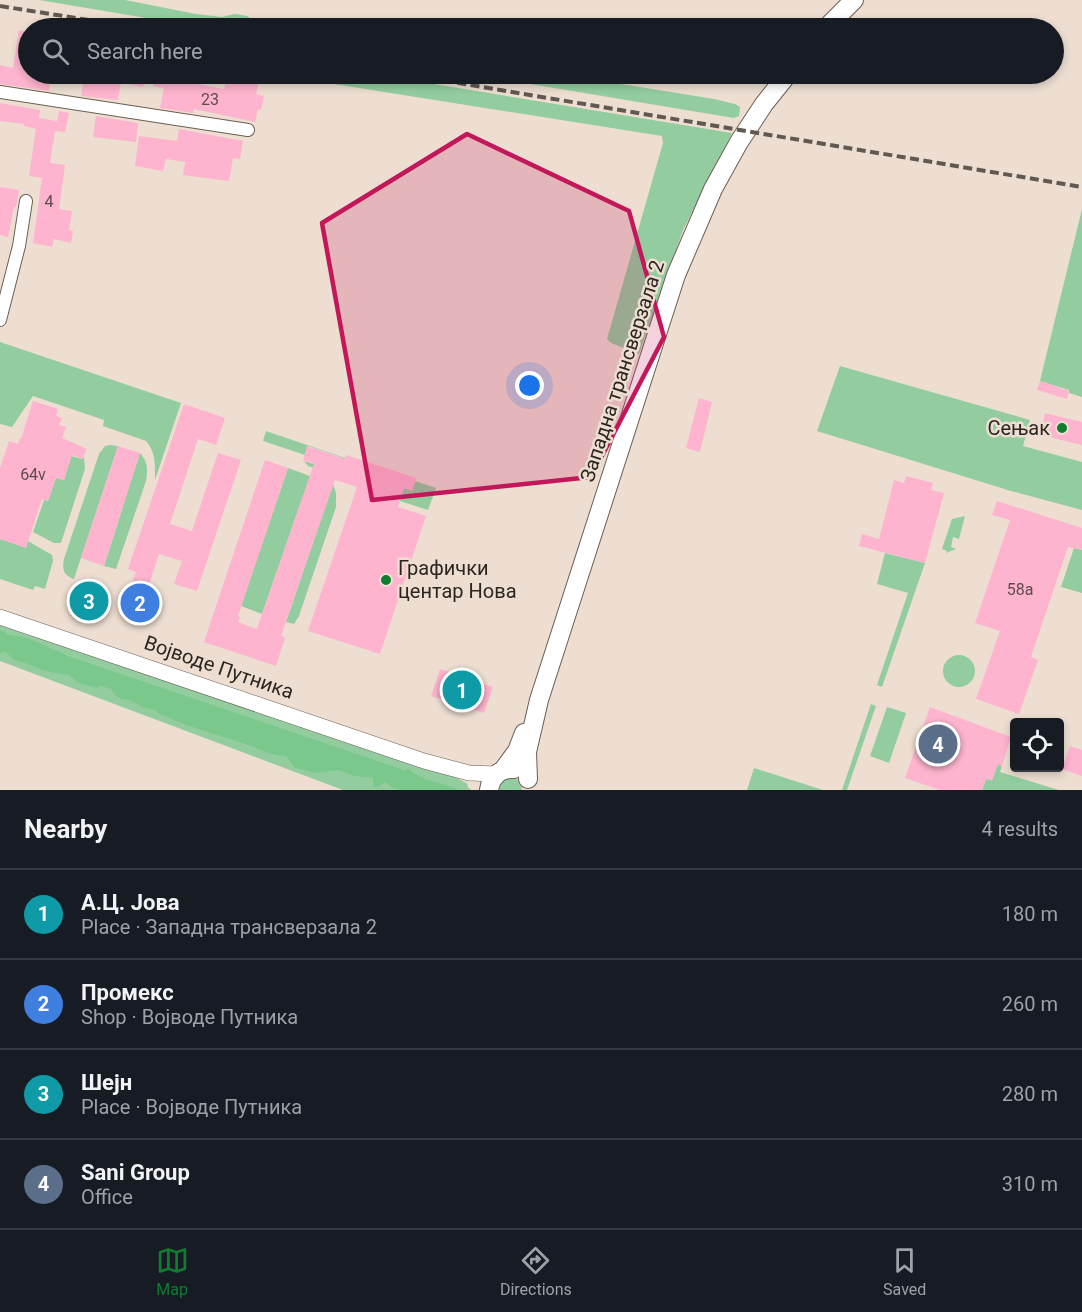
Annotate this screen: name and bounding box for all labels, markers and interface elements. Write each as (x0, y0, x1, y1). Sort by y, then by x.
search box (18, 18, 1064, 84)
icon: search (39, 35, 72, 68)
text: Search here (87, 39, 203, 64)
house number: 23 (201, 90, 219, 109)
house number: 4 (45, 192, 54, 211)
street label: Западна трансверзала 2 (575, 257, 669, 485)
your location (515, 371, 544, 400)
place label: Сењак (987, 416, 1050, 440)
marker: Сењак (1055, 421, 1069, 435)
house number: 64v (20, 465, 46, 484)
place label: Графички центар Нова (398, 556, 517, 603)
marker: Графички центар Нова (379, 573, 393, 587)
pin: 3 (70, 578, 109, 624)
pin: 2 (120, 580, 160, 626)
house number: 58a (1007, 580, 1033, 599)
street label: Војводе Путника (141, 630, 297, 704)
pin: 1 (442, 668, 482, 712)
map controls (1010, 718, 1064, 772)
button: locate (1010, 718, 1064, 772)
pin: 4 (918, 722, 958, 766)
text: Nearby (24, 814, 107, 844)
text: 4 results (982, 817, 1058, 841)
text: А.Ц. Јова (81, 890, 180, 915)
text: 1 (38, 902, 49, 926)
text: 180 m (1002, 902, 1058, 926)
text: Place · Западна трансверзала 2 (81, 915, 377, 939)
text: Промекс (81, 980, 174, 1005)
text: 2 (38, 992, 49, 1016)
text: 260 m (1002, 992, 1058, 1016)
text: Shop · Војводе Путника (81, 1005, 298, 1029)
text: Шејн (81, 1070, 132, 1095)
text: 3 (38, 1082, 49, 1106)
text: 280 m (1002, 1082, 1058, 1106)
text: Place · Војводе Путника (81, 1095, 302, 1119)
text: Sani Group (81, 1160, 190, 1185)
text: 4 (38, 1172, 49, 1196)
text: 310 m (1002, 1172, 1058, 1196)
text: Office (81, 1185, 133, 1209)
tab: Map (156, 1244, 189, 1299)
tab: Directions (500, 1244, 572, 1299)
tab: Saved (883, 1244, 926, 1299)

